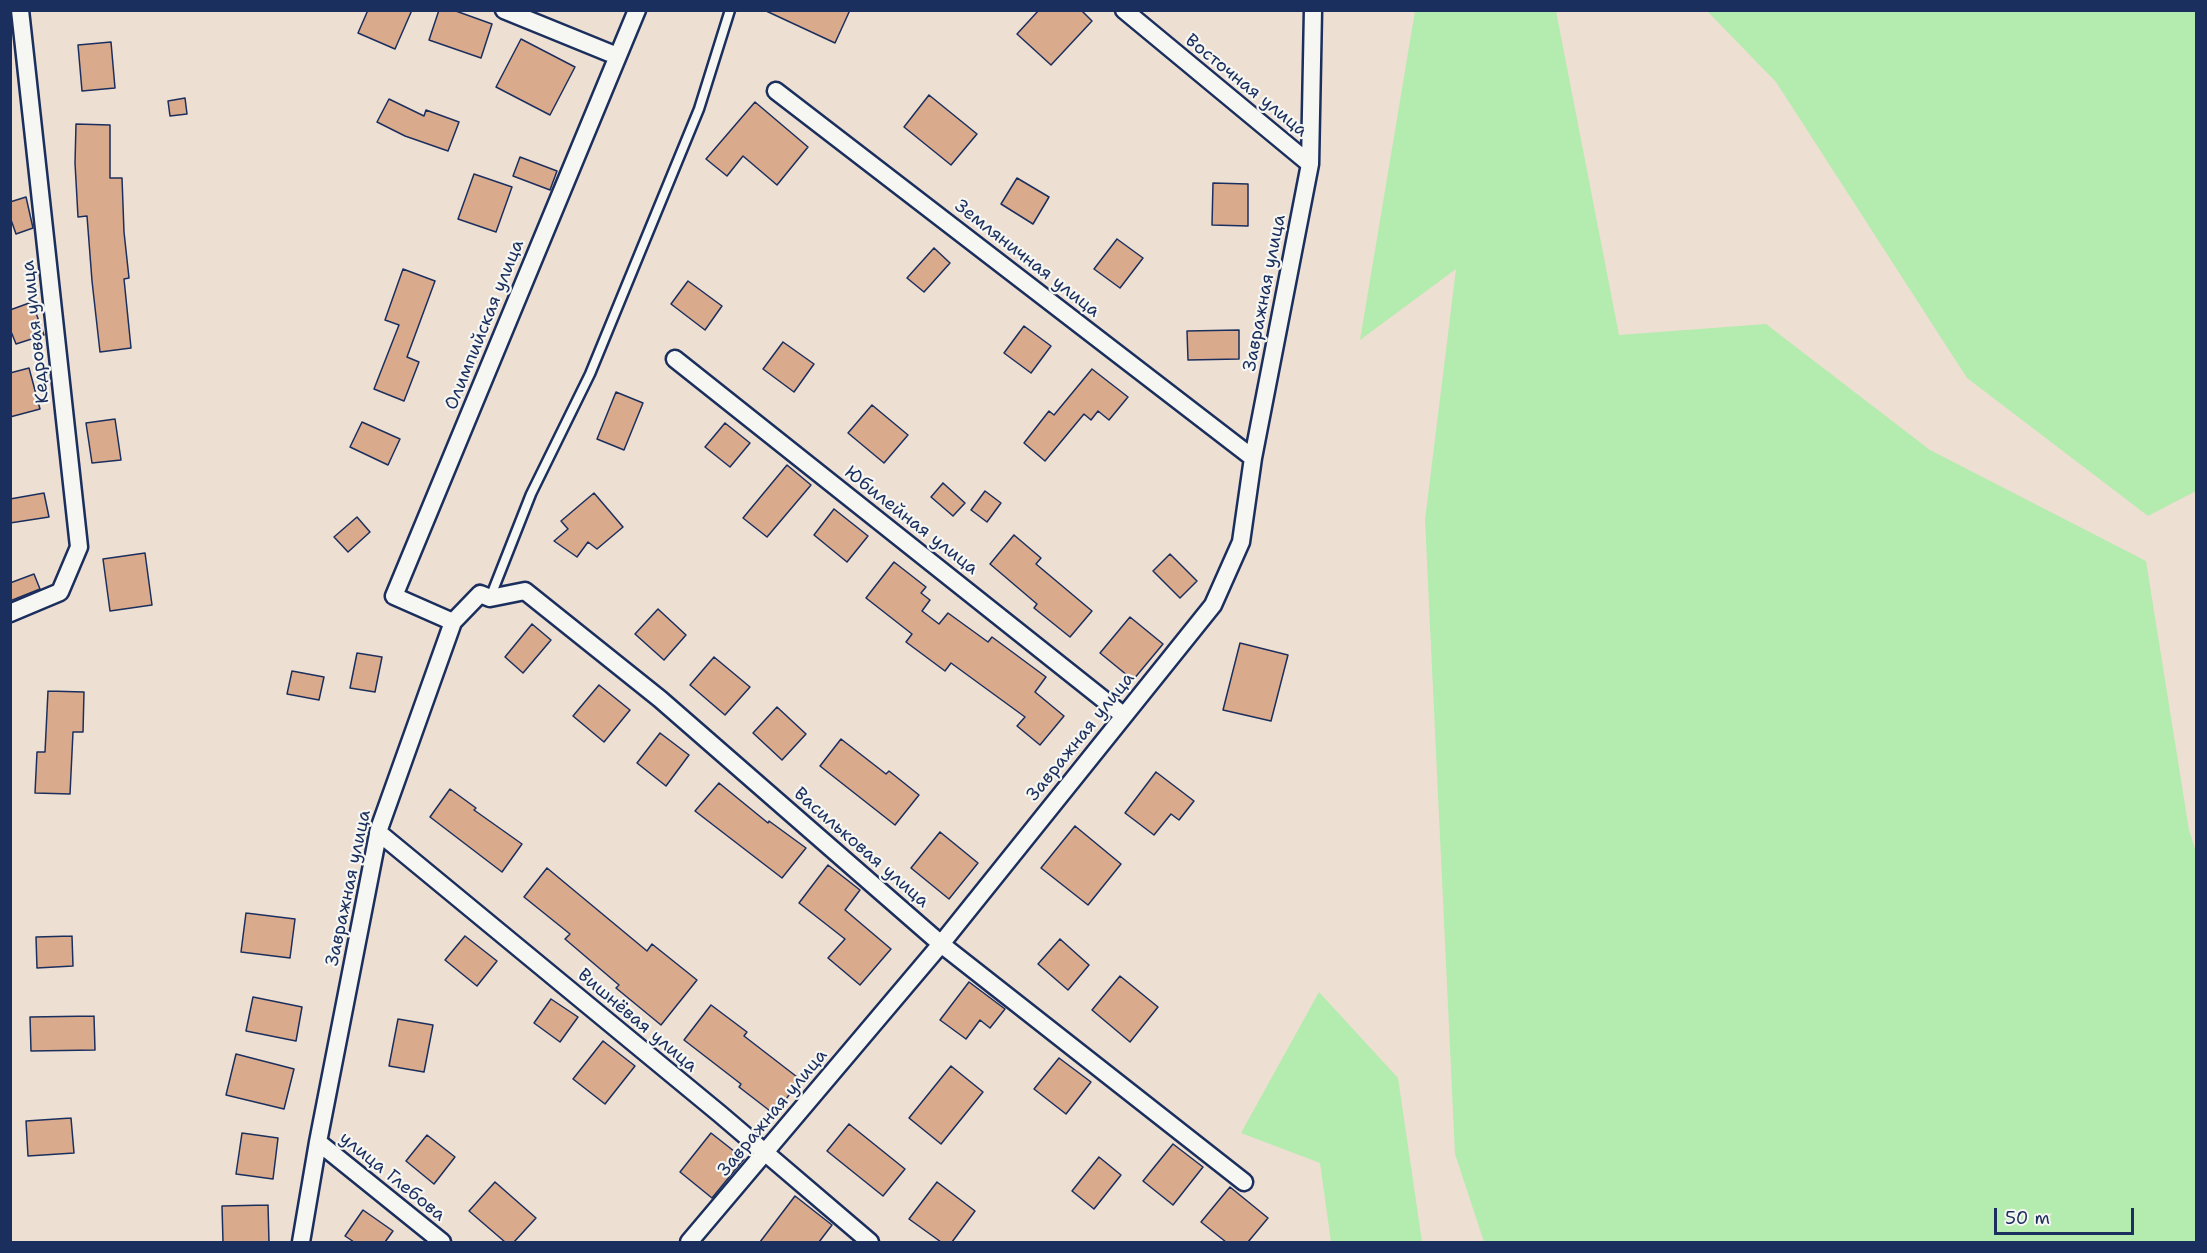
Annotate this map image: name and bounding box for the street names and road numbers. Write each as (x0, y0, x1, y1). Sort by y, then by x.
street label: Восточная улица (1180, 30, 1312, 142)
street label: Земляничная улица (950, 196, 1104, 322)
street label: Завражная улица (1239, 213, 1291, 373)
street label: Олимпийская улица (441, 237, 529, 413)
street label: Кедровая улица (18, 259, 54, 405)
street label: Юбилейная улица (840, 462, 982, 580)
street label: Завражная улица (1023, 668, 1139, 806)
street label: Васильковая улица (789, 783, 933, 913)
street label: Завражная улица (322, 808, 376, 968)
street label: Вишнёвая улица (573, 965, 701, 1077)
street label: Завражная улица (714, 1045, 832, 1181)
street label: улица Глебова (335, 1128, 449, 1226)

